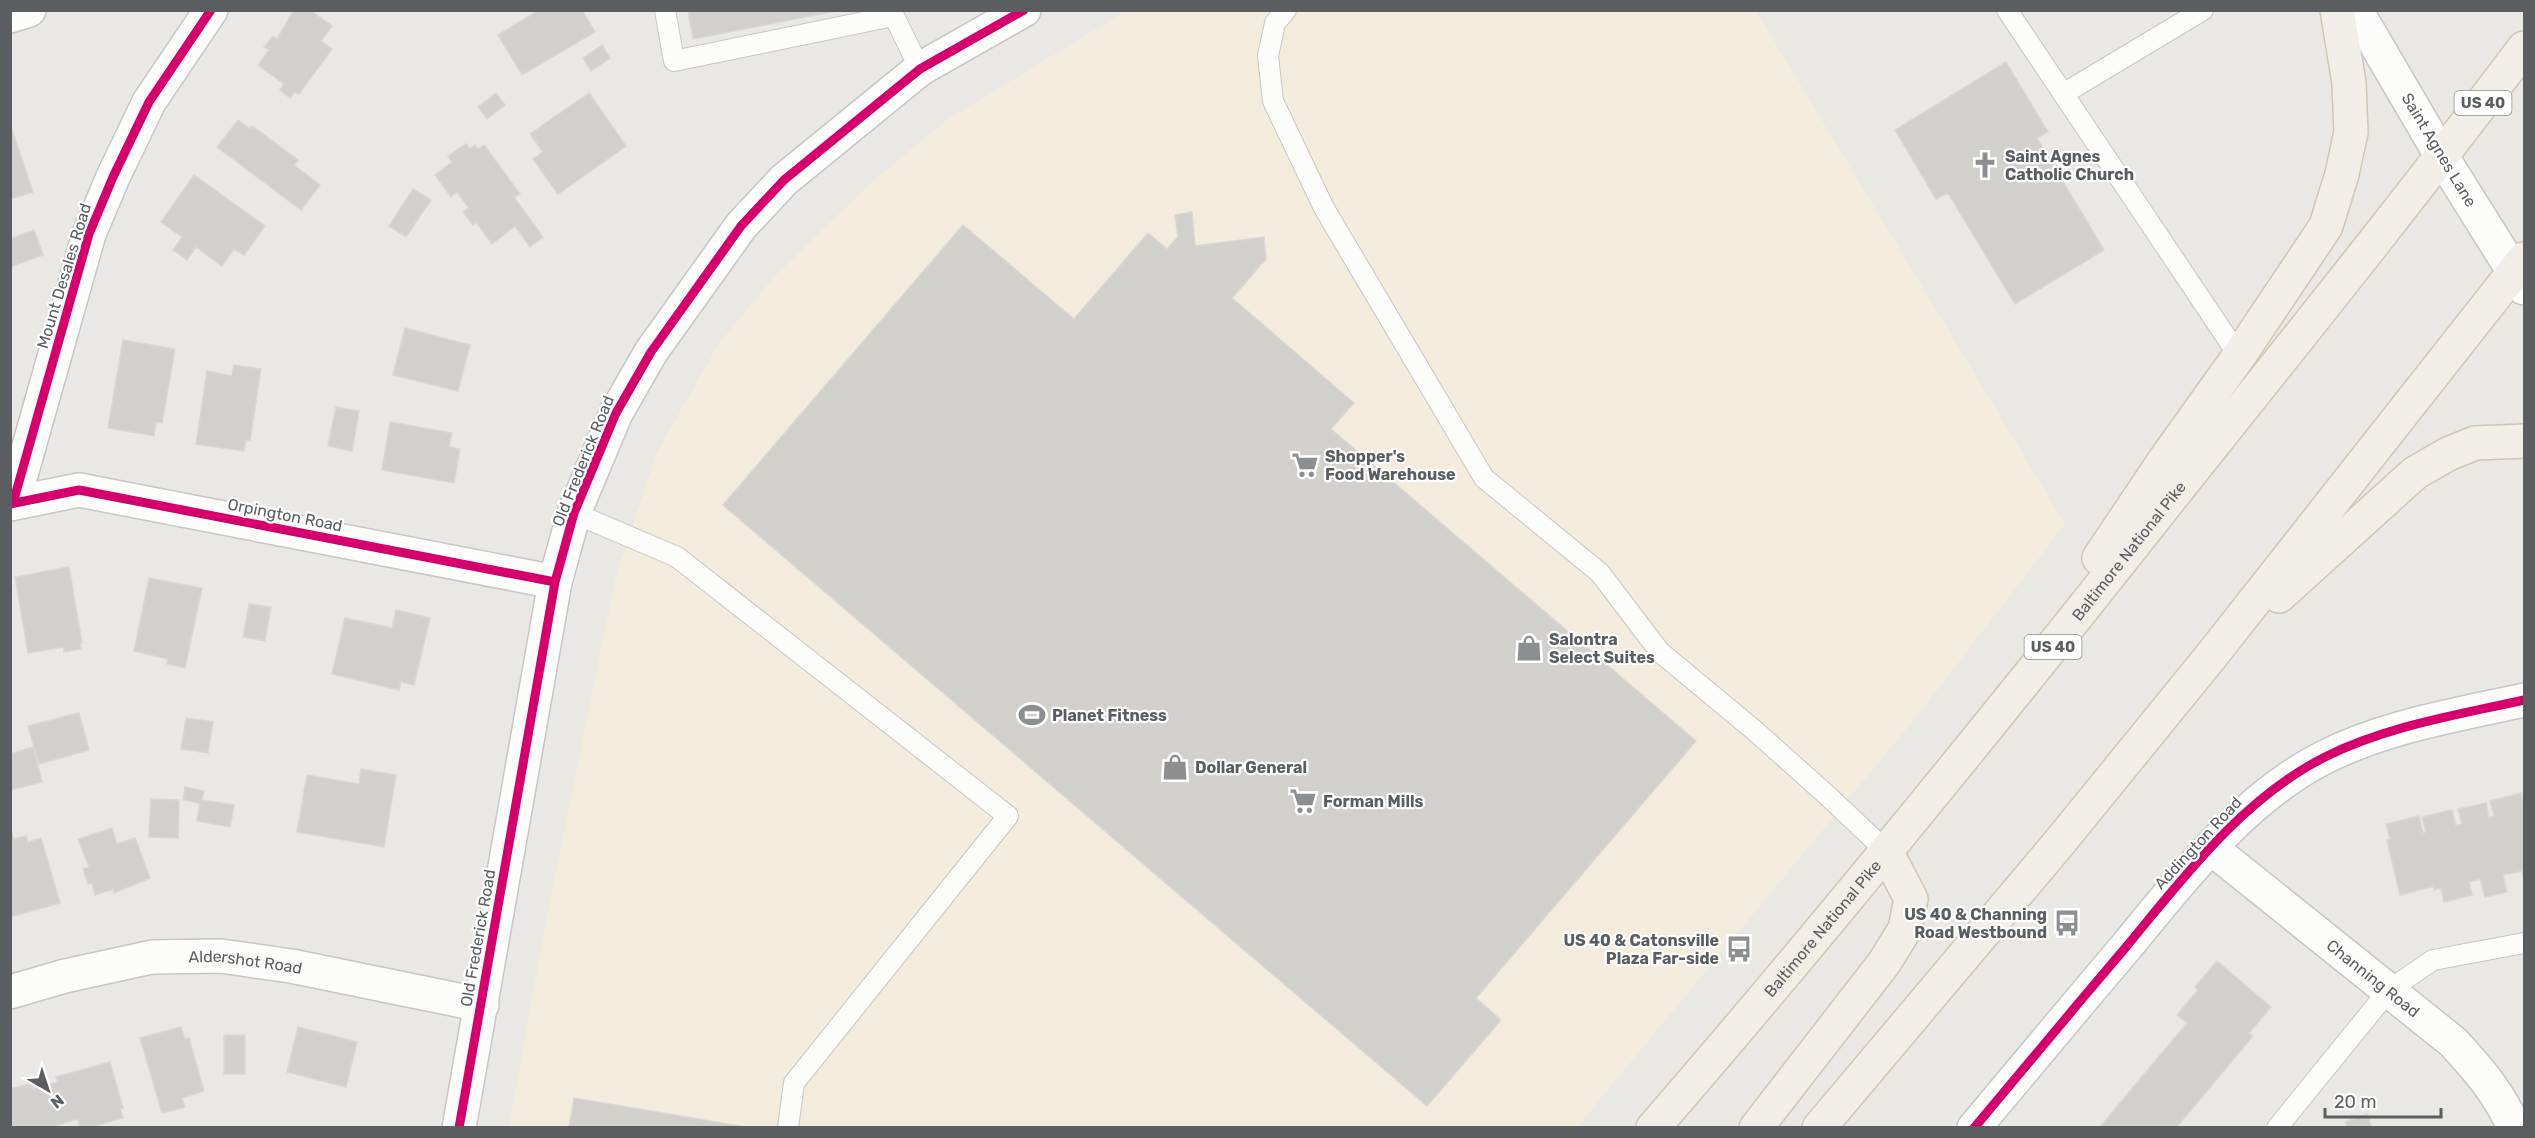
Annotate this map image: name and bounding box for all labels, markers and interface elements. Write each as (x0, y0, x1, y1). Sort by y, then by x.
street label: Saint Agnes Lane (2398, 90, 2480, 210)
road number: US 40 (2454, 91, 2512, 115)
place label: Saint Agnes Catholic Church (2005, 147, 2134, 184)
church icon: Saint Agnes Catholic Church (1970, 150, 2000, 180)
street label: Mount Desales Road (33, 201, 95, 351)
street label: Old Frederick Road (548, 393, 618, 529)
place label: Shopper's Food Warehouse (1325, 447, 1456, 484)
supermarket icon: Shopper's Food Warehouse (1290, 450, 1320, 480)
street label: Baltimore National Pike (2068, 477, 2190, 624)
street label: Orpington Road (226, 495, 344, 535)
place label: Salontra Select Suites (1549, 630, 1655, 667)
shop icon: Salontra Select Suites (1514, 633, 1544, 663)
road number: US 40 (2024, 635, 2082, 659)
sports icon: Planet Fitness (1017, 700, 1047, 730)
place label: Planet Fitness (1052, 706, 1167, 725)
shop icon: Dollar General (1160, 752, 1190, 782)
place label: Dollar General (1195, 758, 1307, 777)
supermarket icon: Forman Mills (1288, 786, 1318, 816)
place label: Forman Mills (1323, 792, 1424, 811)
street label: Addington Road (2150, 793, 2246, 893)
street label: Baltimore National Pike (1760, 856, 1885, 1000)
street label: Old Frederick Road (457, 868, 499, 1008)
place label: US 40 & Channing Road Westbound (1904, 905, 2047, 942)
bus stop icon: US 40 & Channing Road Westbound (2052, 908, 2082, 938)
place label: US 40 & Catonsville Plaza Far-side (1563, 931, 1719, 968)
bus stop icon: US 40 & Catonsville Plaza Far-side (1724, 934, 1754, 964)
street label: Channing Road (2323, 935, 2424, 1021)
street label: Aldershot Road (188, 946, 304, 978)
north arrow (18, 1060, 78, 1120)
scale bar (2325, 1081, 2440, 1119)
text: N (47, 1090, 68, 1112)
text: 20 m (2334, 1091, 2376, 1113)

